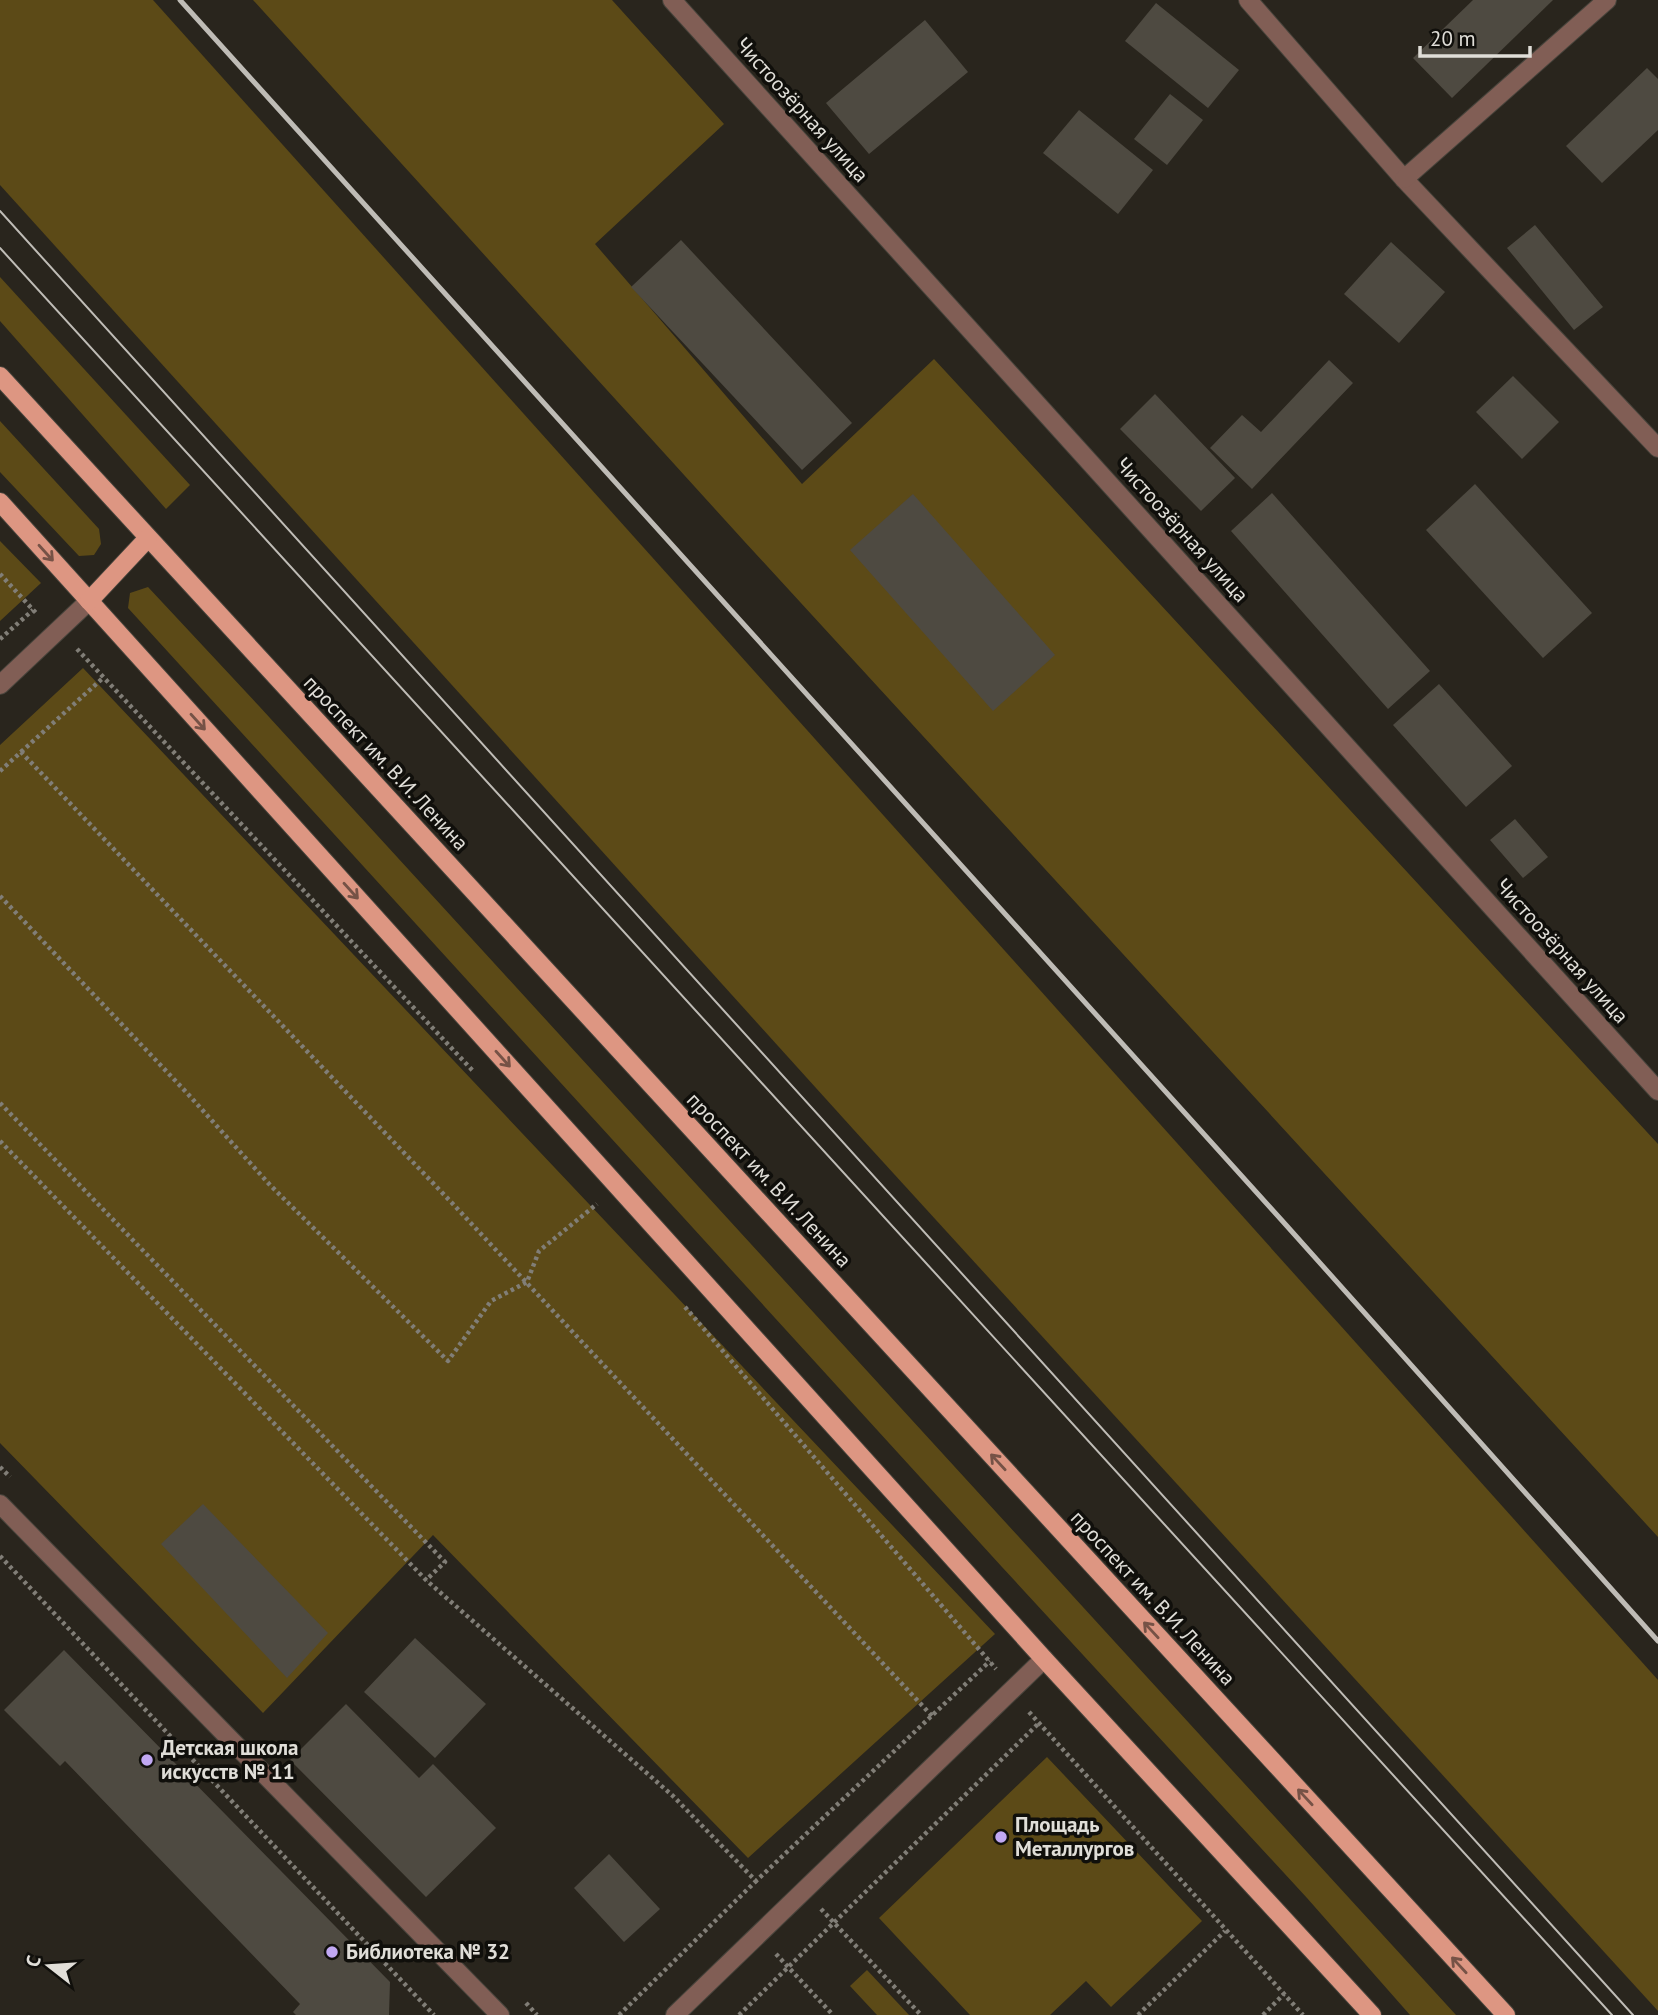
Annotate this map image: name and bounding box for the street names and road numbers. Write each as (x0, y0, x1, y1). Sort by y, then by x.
street label: Чистоозёрная улица (730, 32, 875, 188)
street label: Чистоозёрная улица (1110, 452, 1255, 608)
street label: проспект им. В.И. Ленина (298, 669, 475, 856)
street label: Чистоозёрная улица (1490, 873, 1635, 1029)
street label: проспект им. В.И. Ленина (681, 1086, 858, 1273)
street label: проспект им. В.И. Ленина (1065, 1504, 1242, 1691)

